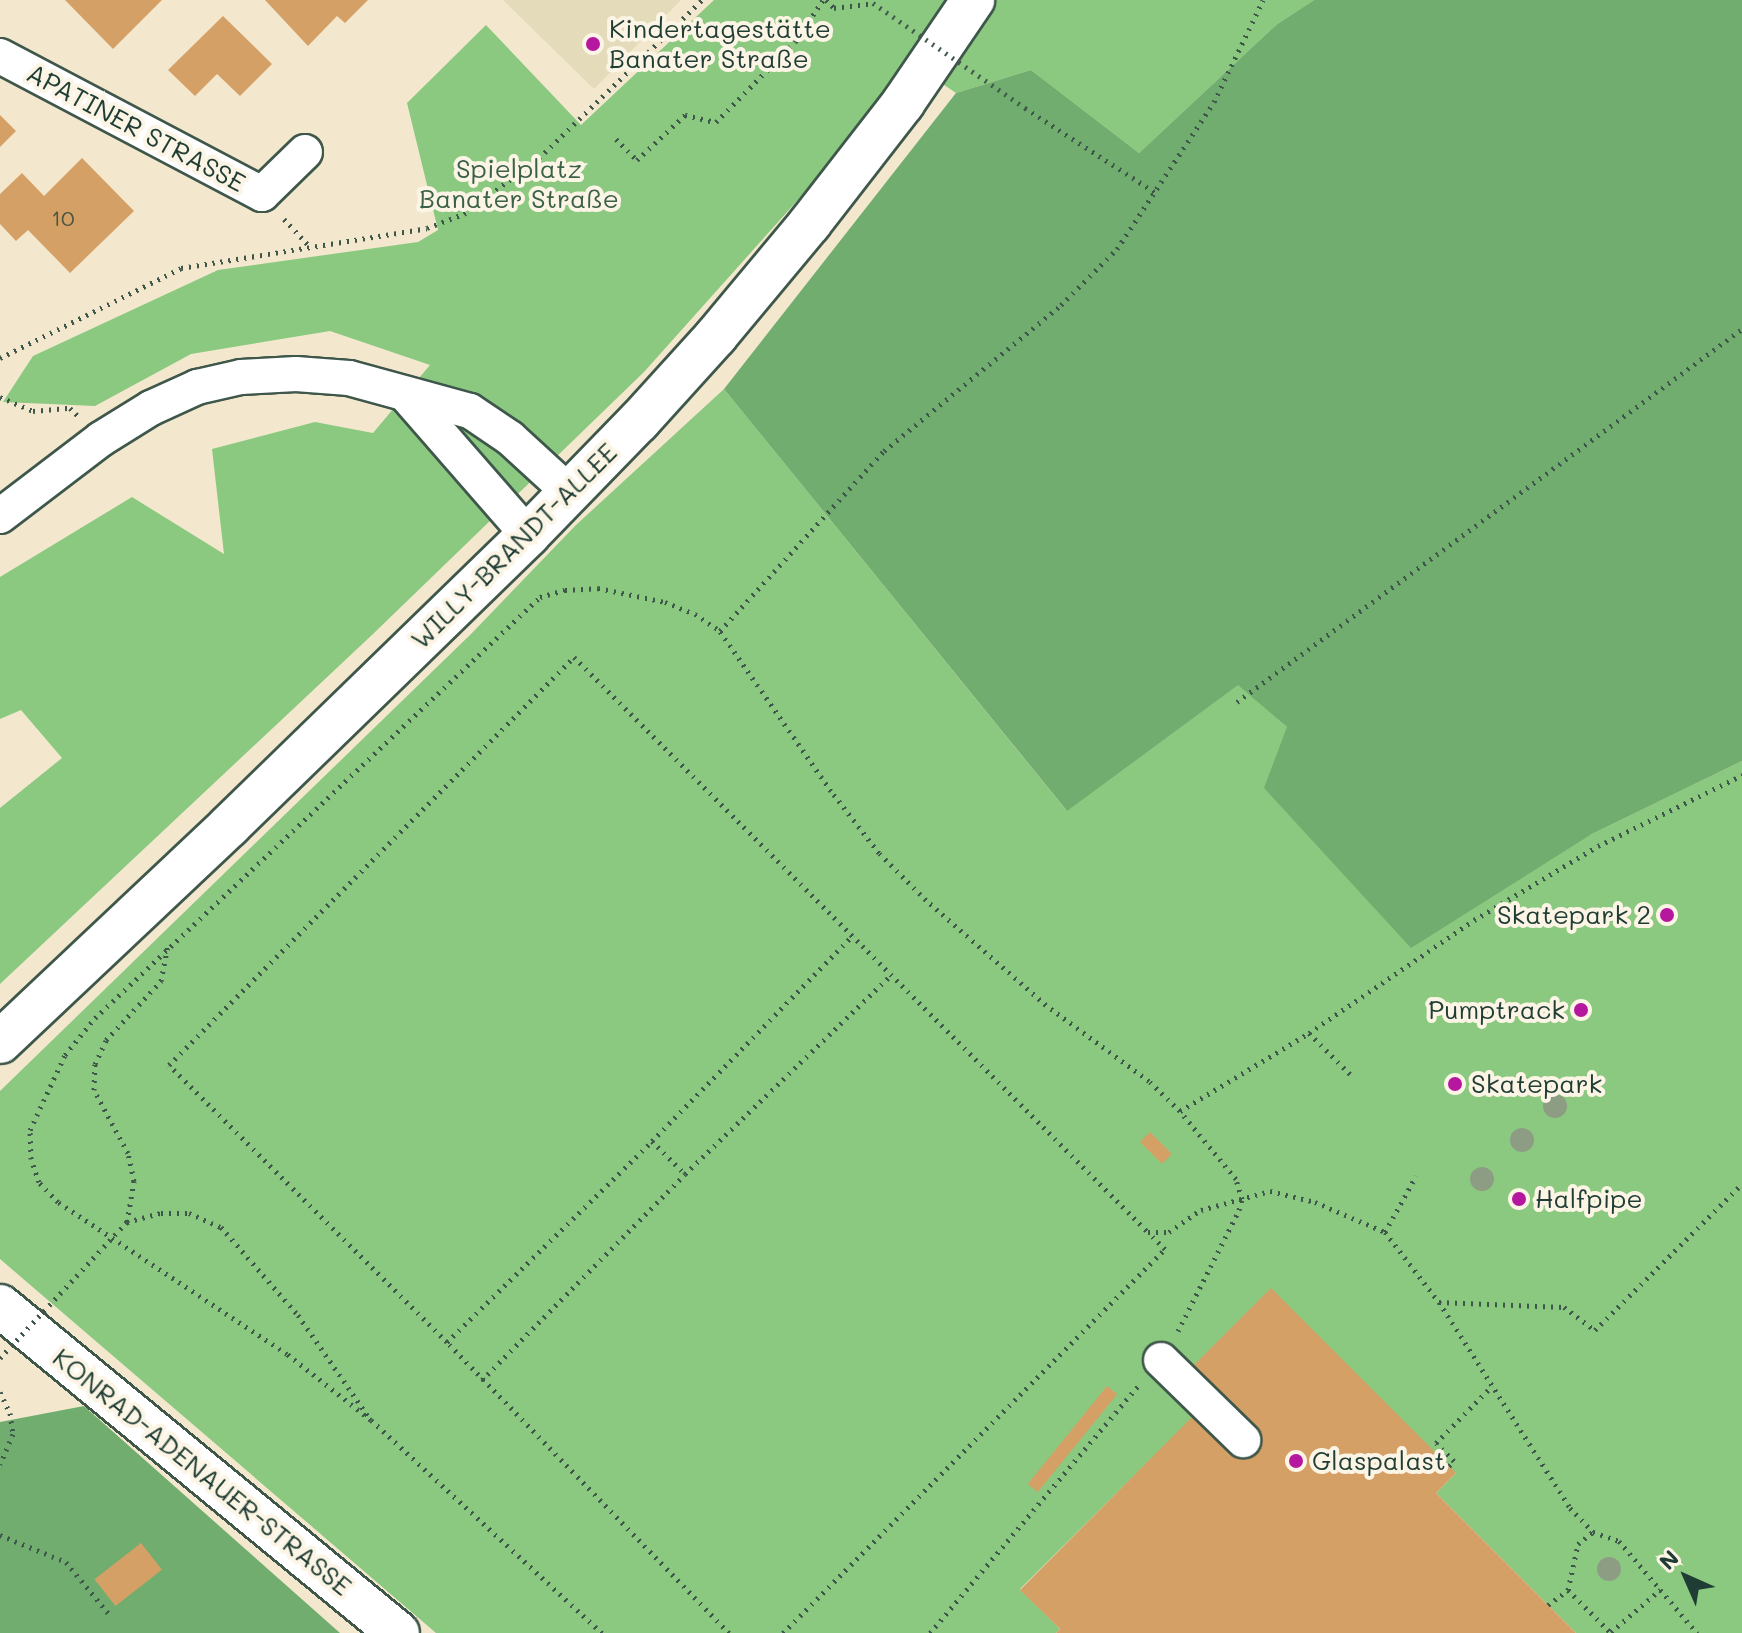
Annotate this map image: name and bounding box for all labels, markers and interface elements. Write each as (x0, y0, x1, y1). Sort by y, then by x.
place label: Kindertagestätte Banater Straße (609, 13, 831, 74)
marker: Kindertagestätte Banater Straße (584, 35, 602, 53)
street label: APATINER STRASSE (22, 57, 250, 199)
park label: Spielplatz Banater Straße (419, 153, 619, 214)
house number: 10 (51, 205, 75, 231)
street label: WILLY-BRANDT-ALLEE (405, 437, 623, 655)
place label: Skatepark 2 (1497, 899, 1651, 931)
marker: Skatepark 2 (1658, 906, 1676, 924)
place label: Pumptrack (1428, 994, 1565, 1026)
marker: Pumptrack (1572, 1001, 1590, 1019)
place label: Skatepark (1471, 1068, 1602, 1100)
marker: Skatepark (1446, 1075, 1464, 1093)
place label: Halfpipe (1535, 1183, 1643, 1215)
marker: Halfpipe (1510, 1190, 1528, 1208)
street label: KONRAD-ADENAUER-STRASSE (47, 1342, 357, 1602)
place label: Glaspalast (1312, 1445, 1446, 1477)
marker: Glaspalast (1287, 1452, 1305, 1470)
north arrow (1646, 1537, 1726, 1617)
text: N (1653, 1544, 1685, 1576)

